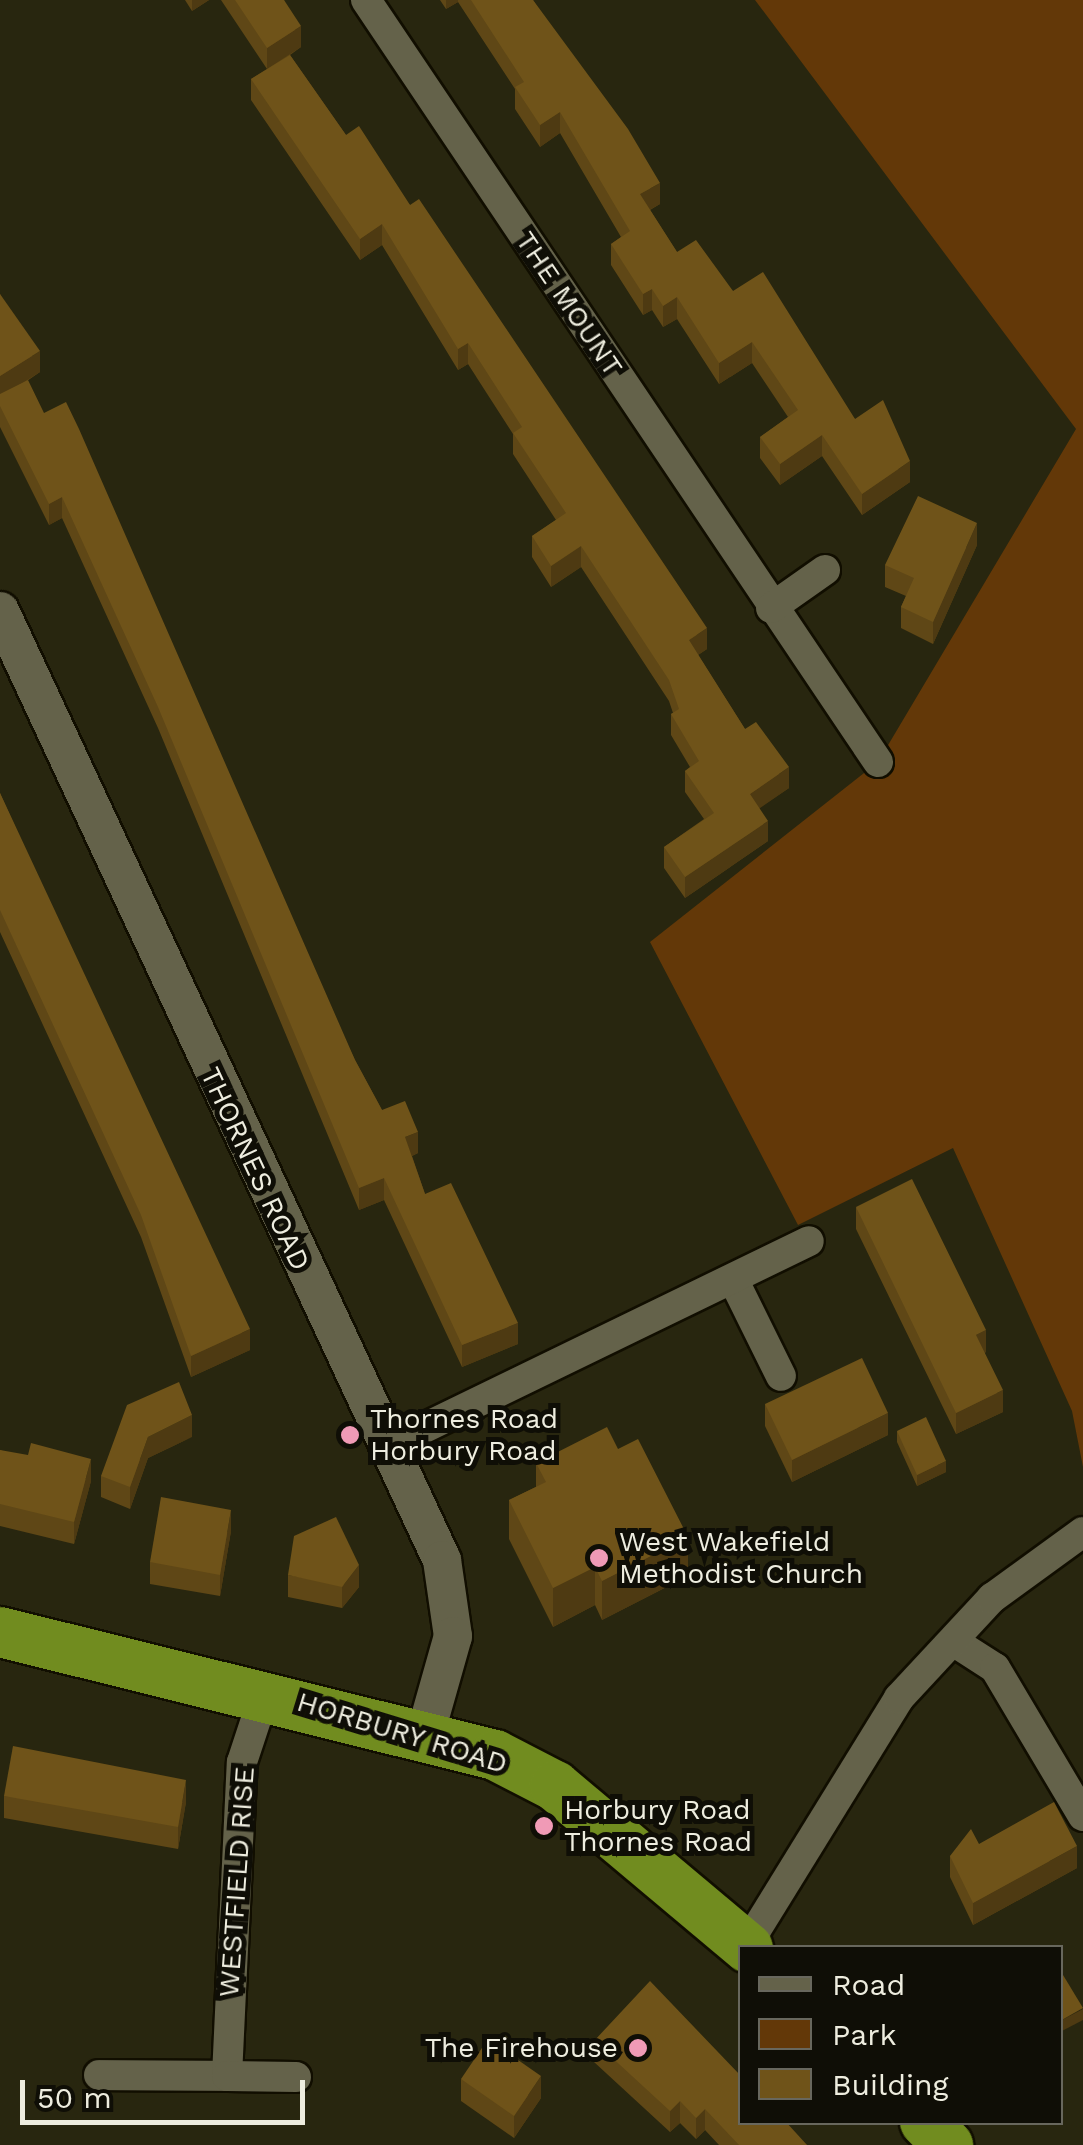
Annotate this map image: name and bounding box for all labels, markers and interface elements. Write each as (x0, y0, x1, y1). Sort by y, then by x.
street label: THE MOUNT (508, 225, 630, 383)
street label: THORNES ROAD (193, 1062, 317, 1276)
place label: Thornes Road Horbury Road (370, 1402, 558, 1468)
marker: Thornes Road Horbury Road (339, 1424, 361, 1446)
place label: West Wakefield Methodist Church (619, 1525, 863, 1591)
marker: West Wakefield Methodist Church (588, 1547, 610, 1569)
street label: HORBURY ROAD (292, 1685, 512, 1781)
street label: WESTFIELD RISE (212, 1765, 262, 1999)
place label: Horbury Road Thornes Road (564, 1793, 752, 1859)
marker: Horbury Road Thornes Road (533, 1815, 555, 1837)
legend (738, 1945, 1063, 2125)
text: Road (832, 1967, 905, 2002)
text: Park (832, 2017, 897, 2052)
place label: The Firehouse (425, 2031, 618, 2065)
marker: The Firehouse (627, 2037, 649, 2059)
scale bar (25, 2060, 310, 2122)
text: Building (832, 2067, 949, 2102)
text: 50 m (37, 2080, 112, 2115)

